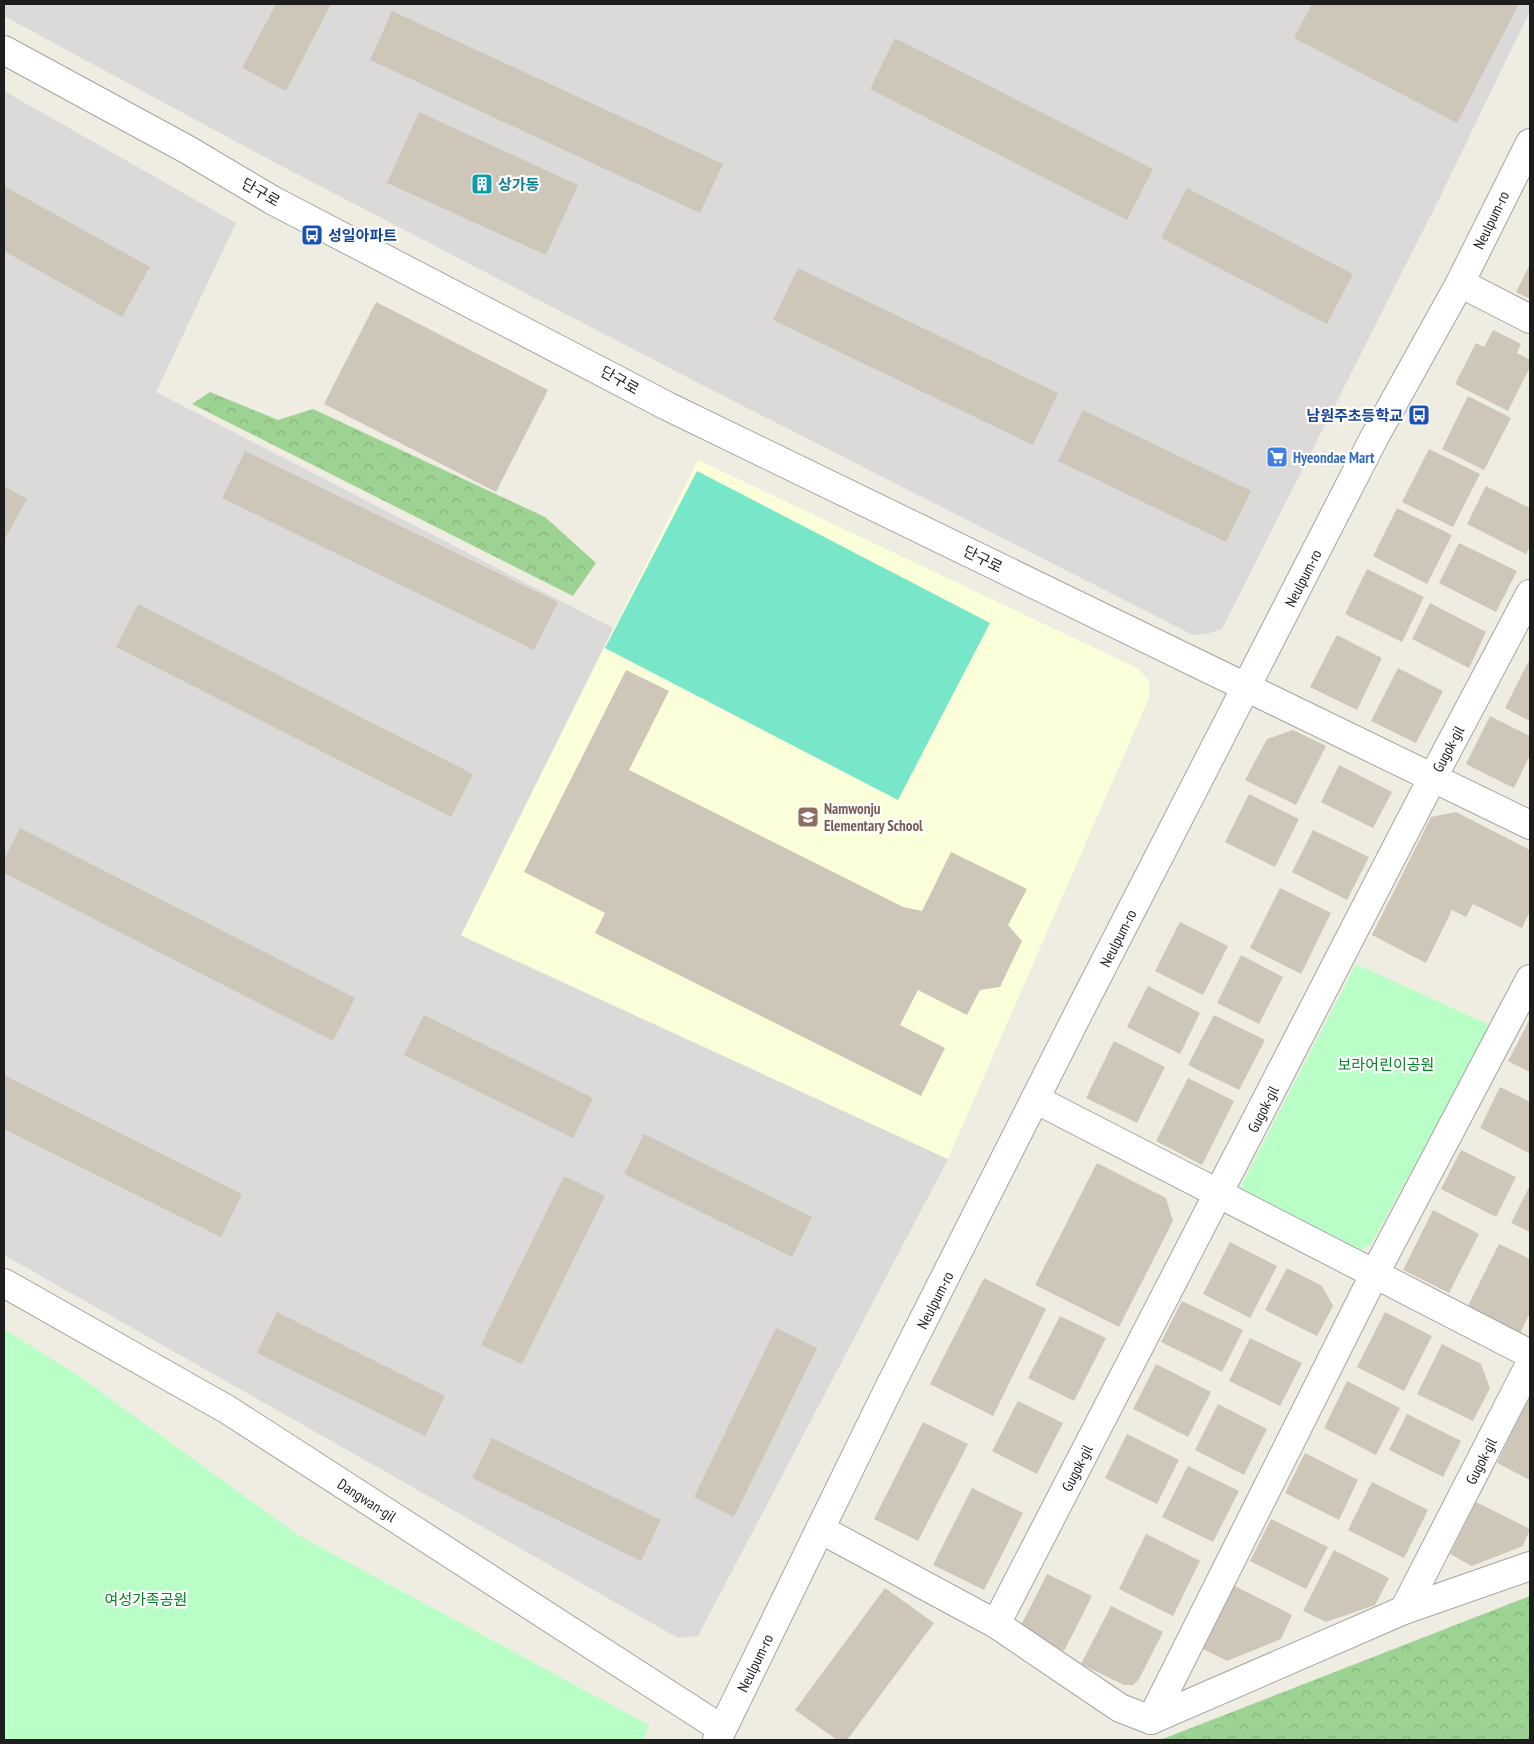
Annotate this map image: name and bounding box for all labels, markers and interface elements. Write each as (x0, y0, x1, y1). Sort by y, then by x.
building icon: 상가동 (470, 172, 494, 196)
street label: 단구로 (238, 173, 284, 211)
place label: 상가동 (498, 175, 540, 194)
street label: Neulpum-ro (1469, 188, 1513, 252)
bus stop icon: 성일아파트 (300, 223, 324, 247)
place label: 성일아파트 (328, 226, 397, 245)
street label: 단구로 (597, 362, 643, 398)
bus stop icon: 남원주초등학교 (1407, 403, 1431, 427)
place label: 남원주초등학교 (1306, 406, 1403, 425)
supermarket icon: Hyeondae Mart (1265, 445, 1289, 469)
place label: Hyeondae Mart (1293, 448, 1375, 467)
street label: 단구로 (960, 541, 1006, 577)
street label: Neulpum-ro (1280, 546, 1326, 610)
street label: Gugok-gil (1428, 722, 1468, 775)
place label: Namwonju Elementary School (824, 799, 923, 835)
school or university icon: Namwonju Elementary School (796, 805, 820, 829)
street label: Neulpum-ro (1095, 906, 1141, 970)
park label: 보라어린이공원 (1338, 1055, 1434, 1074)
street label: Gugok-gil (1243, 1082, 1283, 1135)
street label: Neulpum-ro (912, 1268, 958, 1332)
street label: Gugok-gil (1461, 1434, 1501, 1487)
street label: Gugok-gil (1057, 1441, 1097, 1494)
street label: Dangwan-gil (334, 1474, 400, 1526)
park label: 여성가족공원 (105, 1590, 187, 1609)
street label: Neulpum-ro (733, 1631, 777, 1695)

